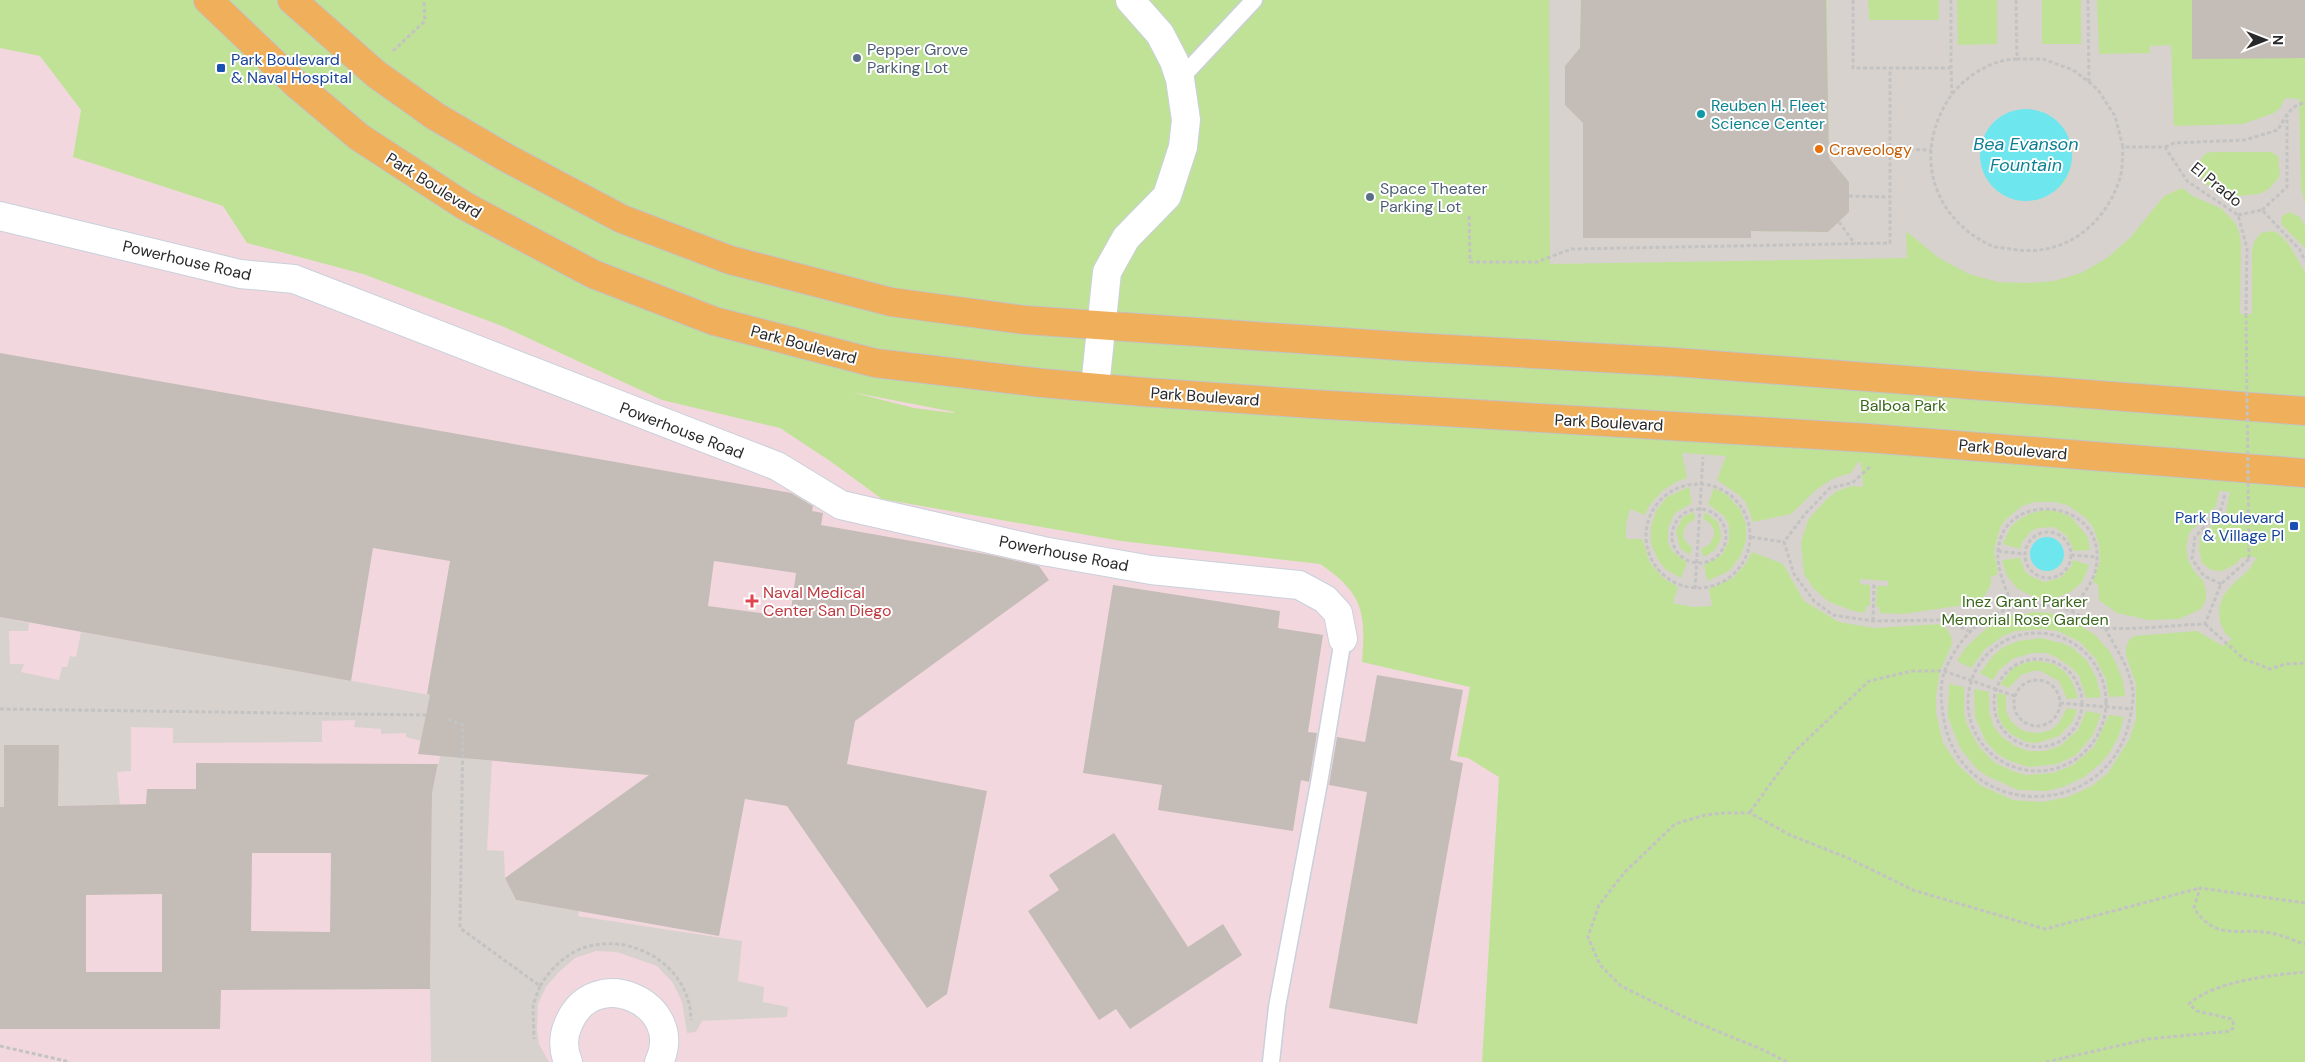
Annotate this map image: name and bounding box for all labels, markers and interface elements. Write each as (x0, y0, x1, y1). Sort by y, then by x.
north arrow (2240, 15, 2290, 65)
text: N (2269, 35, 2287, 45)
place label: Pepper Grove Parking Lot (867, 39, 968, 78)
place label: Park Boulevard & Naval Hospital (231, 49, 352, 88)
marker: Pepper Grove Parking Lot (851, 52, 863, 64)
marker: Park Boulevard & Naval Hospital (215, 62, 227, 74)
place label: Reuben H. Fleet Science Center (1711, 95, 1825, 134)
marker: Reuben H. Fleet Science Center (1695, 108, 1707, 120)
water label: Bea Evanson Fountain (1973, 132, 2079, 177)
place label: Craveology (1829, 139, 1912, 160)
marker: Craveology (1813, 143, 1825, 155)
street label: Park Boulevard (382, 148, 485, 223)
street label: El Prado (2187, 157, 2247, 212)
place label: Space Theater Parking Lot (1380, 178, 1487, 217)
marker: Space Theater Parking Lot (1364, 191, 1376, 203)
street label: Powerhouse Road (121, 235, 253, 285)
street label: Park Boulevard (749, 320, 859, 369)
street label: Park Boulevard (1150, 382, 1260, 411)
park label: Balboa Park (1860, 395, 1946, 416)
street label: Powerhouse Road (617, 397, 747, 464)
street label: Park Boulevard (1554, 409, 1664, 436)
street label: Park Boulevard (1958, 434, 2068, 465)
place label: Park Boulevard & Village Pl (2175, 507, 2284, 546)
marker: Park Boulevard & Village Pl (2288, 520, 2300, 532)
street label: Powerhouse Road (997, 531, 1130, 576)
place label: Naval Medical Center San Diego (763, 582, 891, 621)
park label: Inez Grant Parker Memorial Rose Garden (1941, 591, 2109, 630)
marker: Naval Medical Center San Diego (745, 594, 759, 608)

